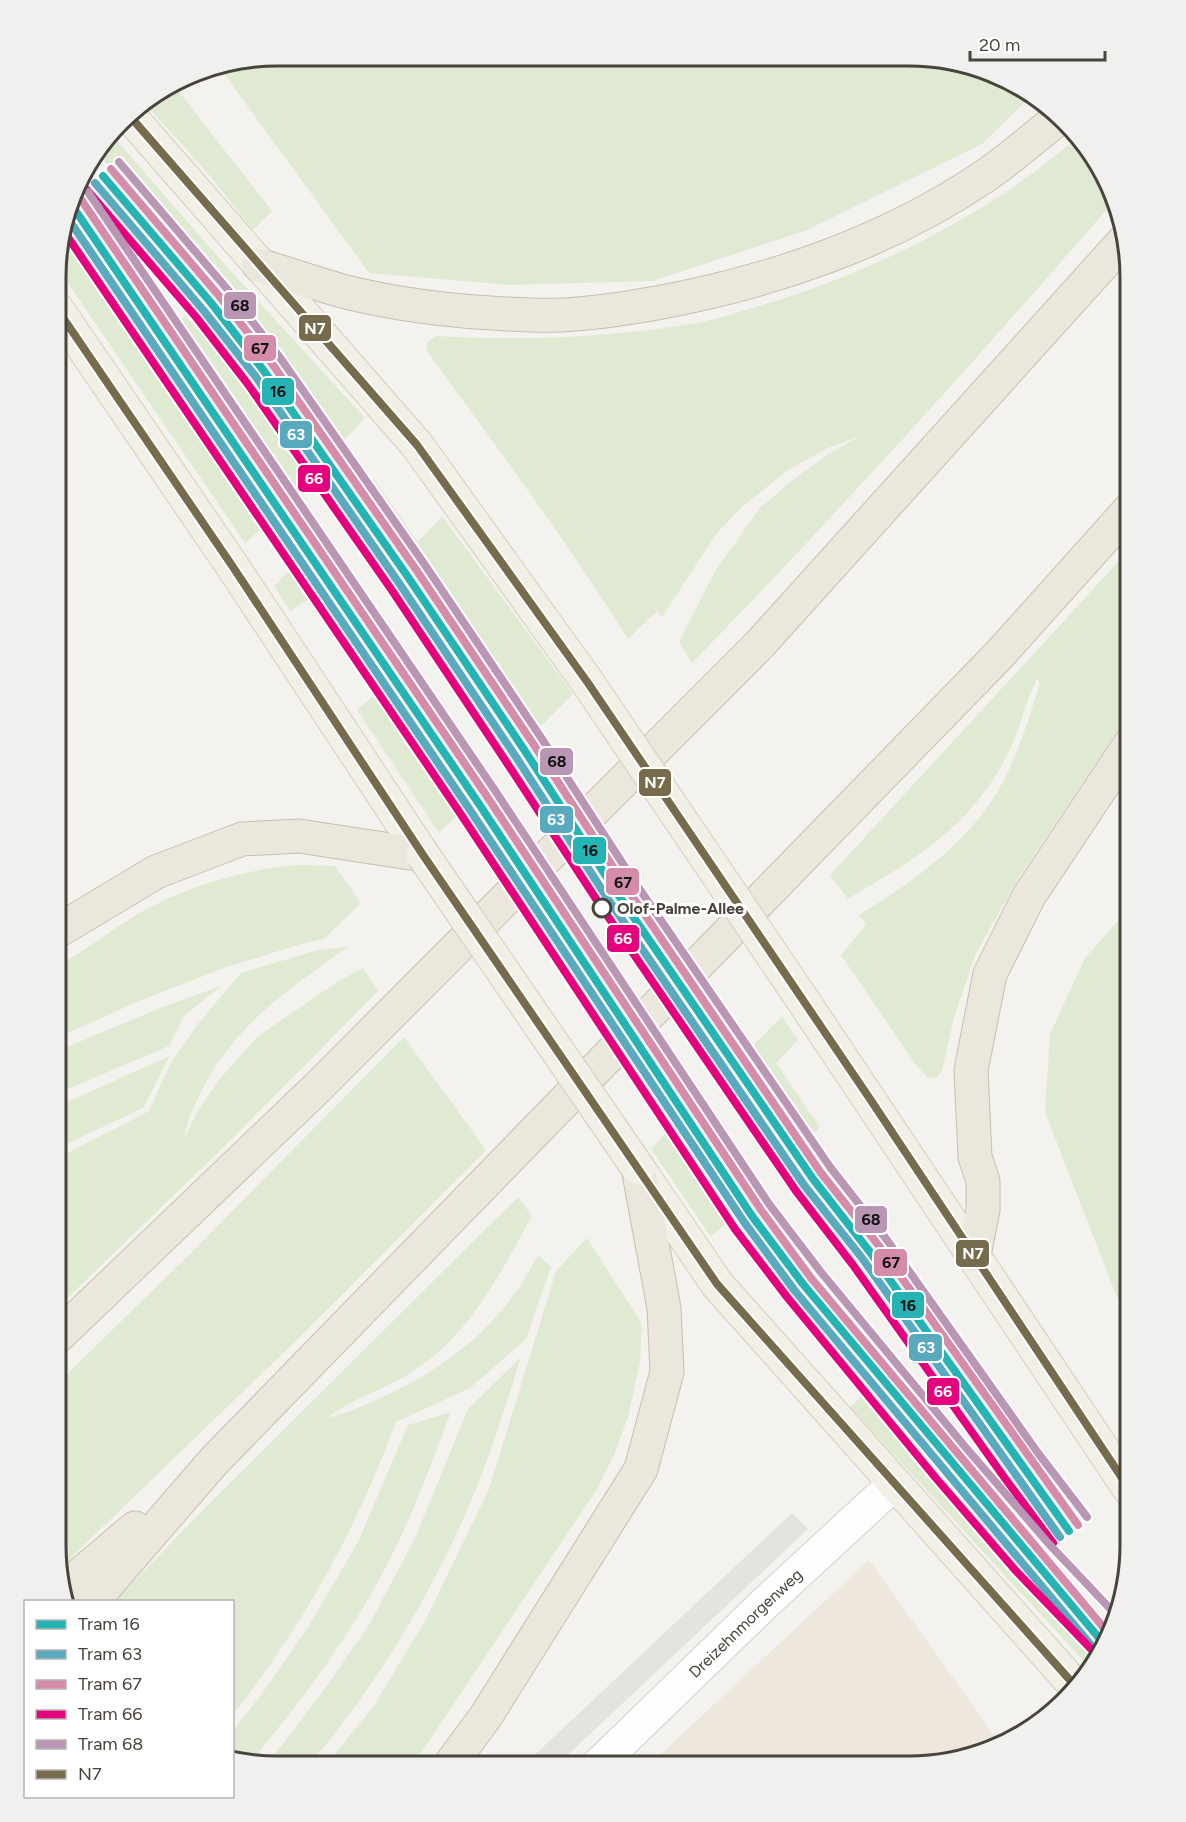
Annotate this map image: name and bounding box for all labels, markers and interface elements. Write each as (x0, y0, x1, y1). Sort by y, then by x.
scale bar (970, 24, 1105, 62)
text: 20 m (979, 34, 1020, 56)
line badge: 68 (223, 291, 257, 320)
text: 68 (230, 296, 250, 315)
line badge: N7 (298, 314, 332, 342)
text: N7 (304, 319, 326, 338)
line badge: 67 (243, 334, 277, 362)
text: 67 (251, 339, 269, 358)
line badge: 16 (261, 377, 295, 406)
text: 16 (270, 382, 286, 401)
line badge: 63 (279, 420, 313, 449)
text: 63 (287, 425, 305, 444)
line badge: 66 (297, 464, 331, 493)
text: 66 (305, 469, 323, 488)
line badge: 68 (539, 747, 574, 776)
text: 68 (547, 752, 567, 771)
line badge: N7 (638, 768, 672, 797)
text: N7 (644, 773, 666, 792)
line badge: 63 (539, 805, 574, 834)
text: 63 (547, 810, 565, 829)
line badge: 16 (572, 836, 607, 865)
text: 16 (582, 841, 598, 860)
line badge: 67 (605, 867, 640, 896)
text: 67 (614, 873, 632, 892)
marker: Olof-Palme-Allee (592, 898, 612, 918)
place label: Olof-Palme-Allee (617, 899, 744, 918)
line badge: 66 (606, 924, 640, 953)
text: 66 (614, 929, 632, 948)
line badge: 68 (854, 1205, 888, 1234)
text: 68 (861, 1210, 881, 1229)
line badge: N7 (955, 1239, 990, 1268)
text: N7 (962, 1244, 984, 1263)
line badge: 67 (873, 1248, 908, 1277)
text: 67 (882, 1253, 900, 1272)
line badge: 16 (891, 1291, 925, 1319)
text: 16 (900, 1296, 916, 1315)
line badge: 63 (908, 1333, 943, 1362)
text: 63 (917, 1338, 935, 1357)
line badge: 66 (926, 1377, 960, 1406)
text: 66 (934, 1382, 952, 1401)
street label: Dreizehnmorgenweg (685, 1565, 806, 1681)
legend (24, 1600, 234, 1798)
text: Tram 16 (78, 1613, 140, 1635)
text: Tram 63 (78, 1643, 142, 1665)
text: Tram 67 (78, 1673, 142, 1695)
text: Tram 66 (78, 1703, 143, 1725)
text: Tram 68 (78, 1733, 143, 1755)
text: N7 (78, 1763, 102, 1785)

